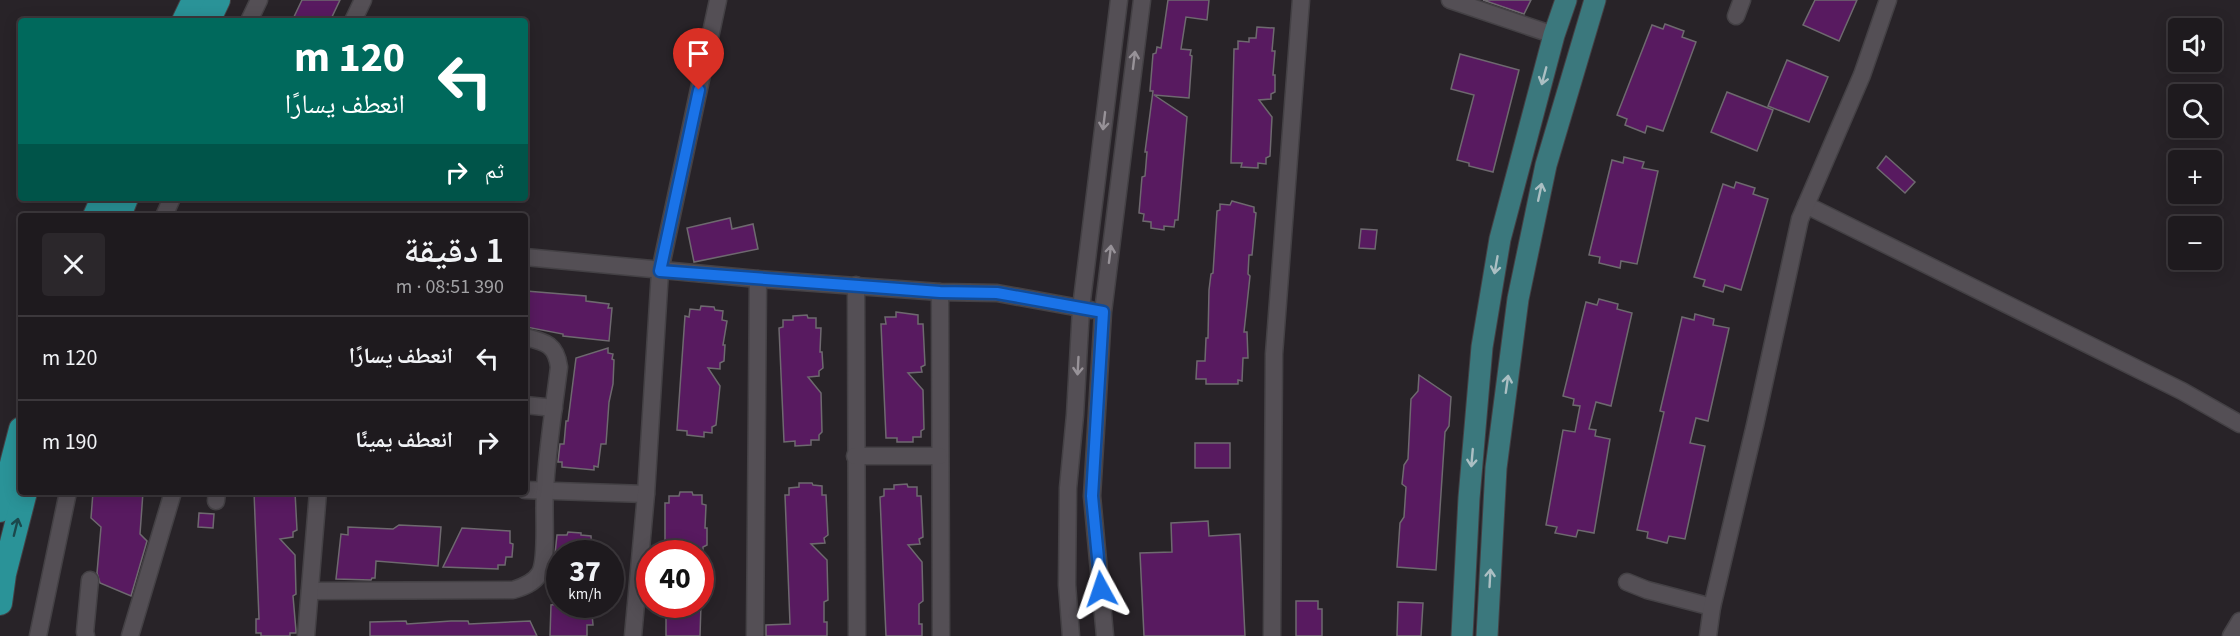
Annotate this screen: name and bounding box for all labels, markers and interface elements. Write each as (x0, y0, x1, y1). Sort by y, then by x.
map controls (2168, 18, 2222, 270)
button: sound (2168, 18, 2222, 72)
text: 120 m (294, 28, 405, 88)
pin (673, 28, 724, 90)
icon: arrive (682, 37, 715, 70)
icon: left (426, 42, 504, 120)
one-way arrow (1129, 51, 1140, 71)
one-way arrow (1537, 66, 1549, 85)
button: search (2168, 84, 2222, 138)
text: انعطف يسارًا (285, 85, 405, 124)
one-way arrow (1098, 110, 1109, 130)
button: + (2168, 150, 2222, 204)
text: ثم (485, 155, 504, 187)
icon: right (440, 156, 473, 189)
one-way arrow (1535, 182, 1546, 202)
button: − (2168, 216, 2222, 270)
text: 1 دقيقة (404, 225, 504, 276)
button: close (42, 233, 105, 296)
one-way arrow (1105, 244, 1116, 264)
one-way arrow (1490, 255, 1501, 274)
text: 390 m · 08:51 (396, 273, 504, 301)
text: انعطف يسارًا (349, 340, 453, 372)
text: 120 m (42, 342, 97, 374)
icon: left (471, 342, 504, 375)
one-way arrow (1072, 356, 1083, 376)
one-way arrow (1502, 374, 1513, 394)
text: انعطف يمينًا (355, 424, 453, 456)
text: 190 m (42, 426, 97, 458)
icon: right (471, 426, 504, 459)
one-way arrow (1466, 448, 1477, 468)
one-way arrow (11, 518, 22, 537)
speed limit sign: 40 (636, 540, 714, 618)
text: 37 (569, 550, 601, 593)
position arrow (1069, 557, 1133, 621)
one-way arrow (1484, 568, 1495, 588)
text: km/h (568, 584, 602, 605)

